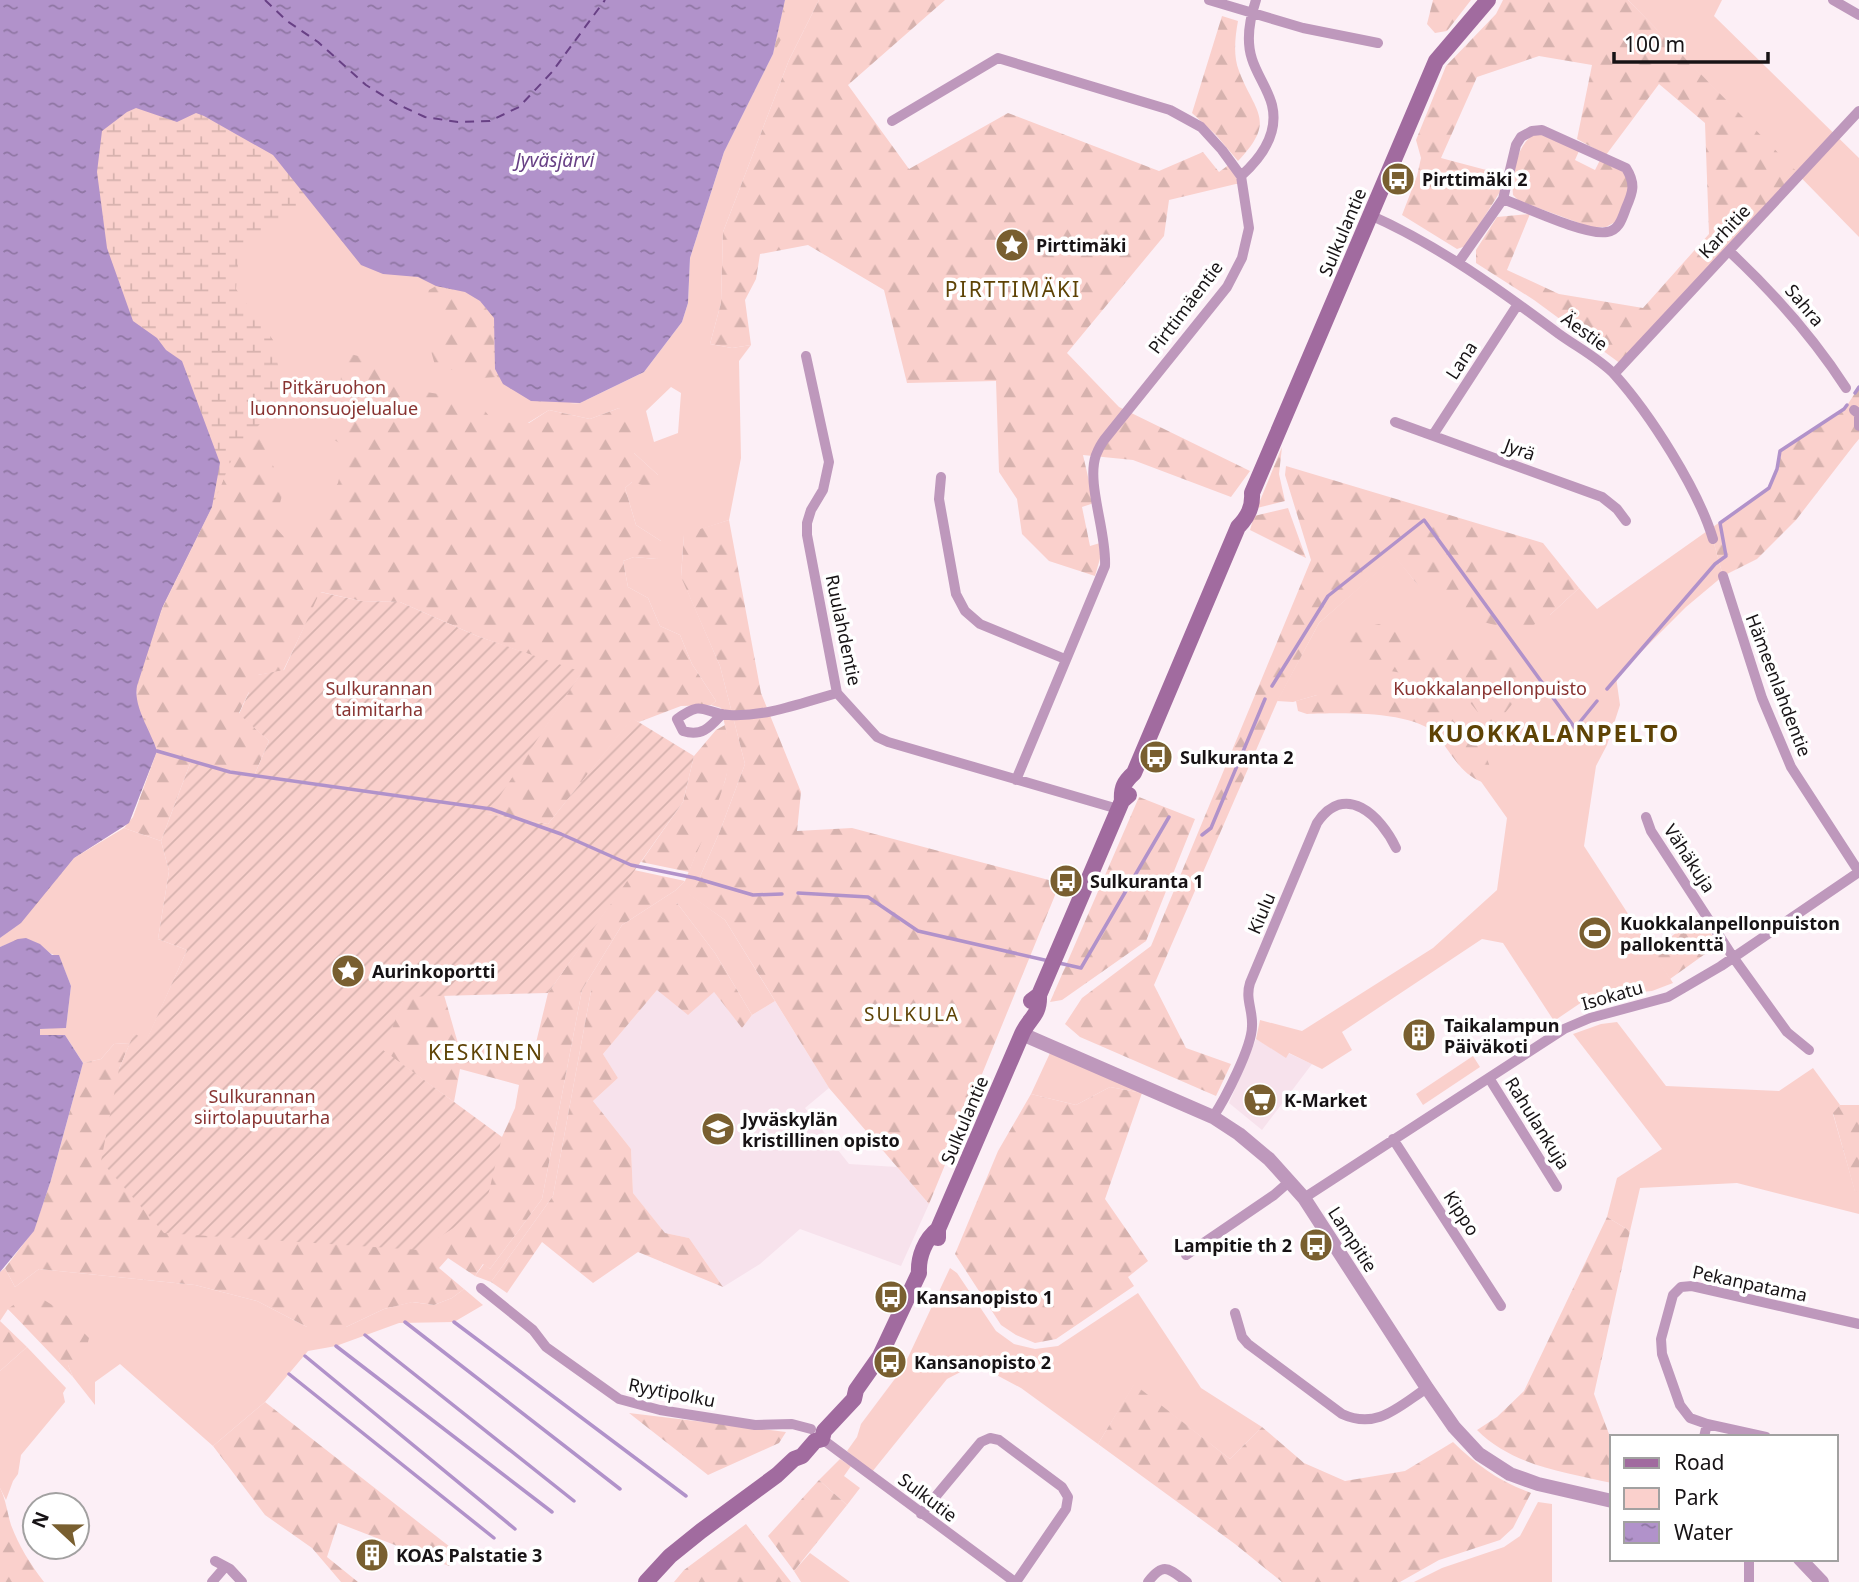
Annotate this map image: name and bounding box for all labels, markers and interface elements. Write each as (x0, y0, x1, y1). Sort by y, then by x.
scale bar (1614, 21, 1768, 65)
text: 100 m (1624, 30, 1685, 58)
water label: Jyväsjärvi (513, 147, 596, 173)
bus stop icon: Pirttimäki 2 (1379, 160, 1417, 198)
place label: Pirttimäki 2 (1422, 167, 1527, 191)
street label: Sulkulantie (1313, 184, 1371, 280)
street label: Karhitie (1693, 199, 1755, 263)
place icon: Pirttimäki (993, 226, 1031, 264)
place label: Pirttimäki (1036, 233, 1127, 257)
street label: Pirttimäentie (1142, 256, 1228, 358)
district label: PIRTTIMÄKI (945, 275, 1081, 303)
street label: Sahra (1780, 279, 1830, 331)
street label: Äestie (1557, 306, 1613, 356)
street label: Lana (1440, 336, 1482, 384)
park label: Pitkäruohon luonnonsuojelualue (250, 375, 418, 420)
street label: Jyrä (1499, 432, 1539, 466)
street label: Ruulahdentie (821, 572, 867, 688)
street label: Hämeenlahdentie (1741, 610, 1817, 760)
park label: Sulkurannan taimitarha (325, 676, 433, 721)
park label: Kuokkalanpellonpuisto (1393, 676, 1587, 700)
district label: KUOKKALANPELTO (1428, 716, 1680, 749)
bus stop icon: Sulkuranta 2 (1137, 738, 1175, 776)
place label: Sulkuranta 2 (1180, 745, 1294, 769)
street label: Vähäkuja (1659, 819, 1721, 897)
bus stop icon: Sulkuranta 1 (1047, 862, 1085, 900)
place label: Sulkuranta 1 (1090, 869, 1204, 893)
street label: Kiulu (1242, 889, 1280, 937)
place label: Kuokkalanpellonpuiston pallokenttä (1620, 911, 1840, 956)
sports icon: Kuokkalanpellonpuiston pallokenttä (1576, 914, 1614, 952)
place icon: Aurinkoportti (329, 952, 367, 990)
place label: Aurinkoportti (372, 959, 495, 983)
street label: Isokatu (1578, 975, 1646, 1015)
district label: SULKULA (864, 1001, 960, 1027)
place label: Taikalampun Päiväkoti (1444, 1013, 1560, 1058)
building icon: Taikalampun Päiväkoti (1400, 1016, 1438, 1054)
district label: KESKINEN (428, 1038, 544, 1066)
street label: Sulkulantie (935, 1072, 993, 1168)
street label: Rahulankuja (1500, 1072, 1576, 1174)
supermarket icon: K-Market (1241, 1081, 1279, 1119)
park label: Sulkurannan siirtolapuutarha (194, 1084, 330, 1129)
place label: K-Market (1284, 1088, 1367, 1112)
place label: Jyväskylän kristillinen opisto (740, 1107, 900, 1152)
school or university icon: Jyväskylän kristillinen opisto (699, 1110, 737, 1148)
street label: Kippo (1439, 1186, 1485, 1240)
street label: Lampitie (1323, 1202, 1383, 1276)
bus stop icon: Lampitie th 2 (1297, 1226, 1335, 1264)
place label: Lampitie th 2 (1174, 1233, 1292, 1257)
street label: Pekanpatama (1690, 1259, 1810, 1307)
bus stop icon: Kansanopisto 1 (872, 1278, 910, 1316)
place label: Kansanopisto 1 (916, 1285, 1053, 1309)
bus stop icon: Kansanopisto 2 (871, 1343, 909, 1381)
place label: Kansanopisto 2 (914, 1350, 1051, 1374)
street label: Ryytipolku (626, 1372, 718, 1412)
legend (1610, 1435, 1838, 1561)
text: Road (1674, 1448, 1724, 1476)
street label: Sulkutie (894, 1467, 962, 1527)
text: Park (1674, 1483, 1719, 1511)
north arrow (21, 1491, 91, 1561)
text: N (25, 1508, 55, 1532)
text: Water (1674, 1518, 1733, 1546)
building icon: KOAS Palstatie 3 (353, 1536, 391, 1574)
place label: KOAS Palstatie 3 (396, 1543, 542, 1567)

